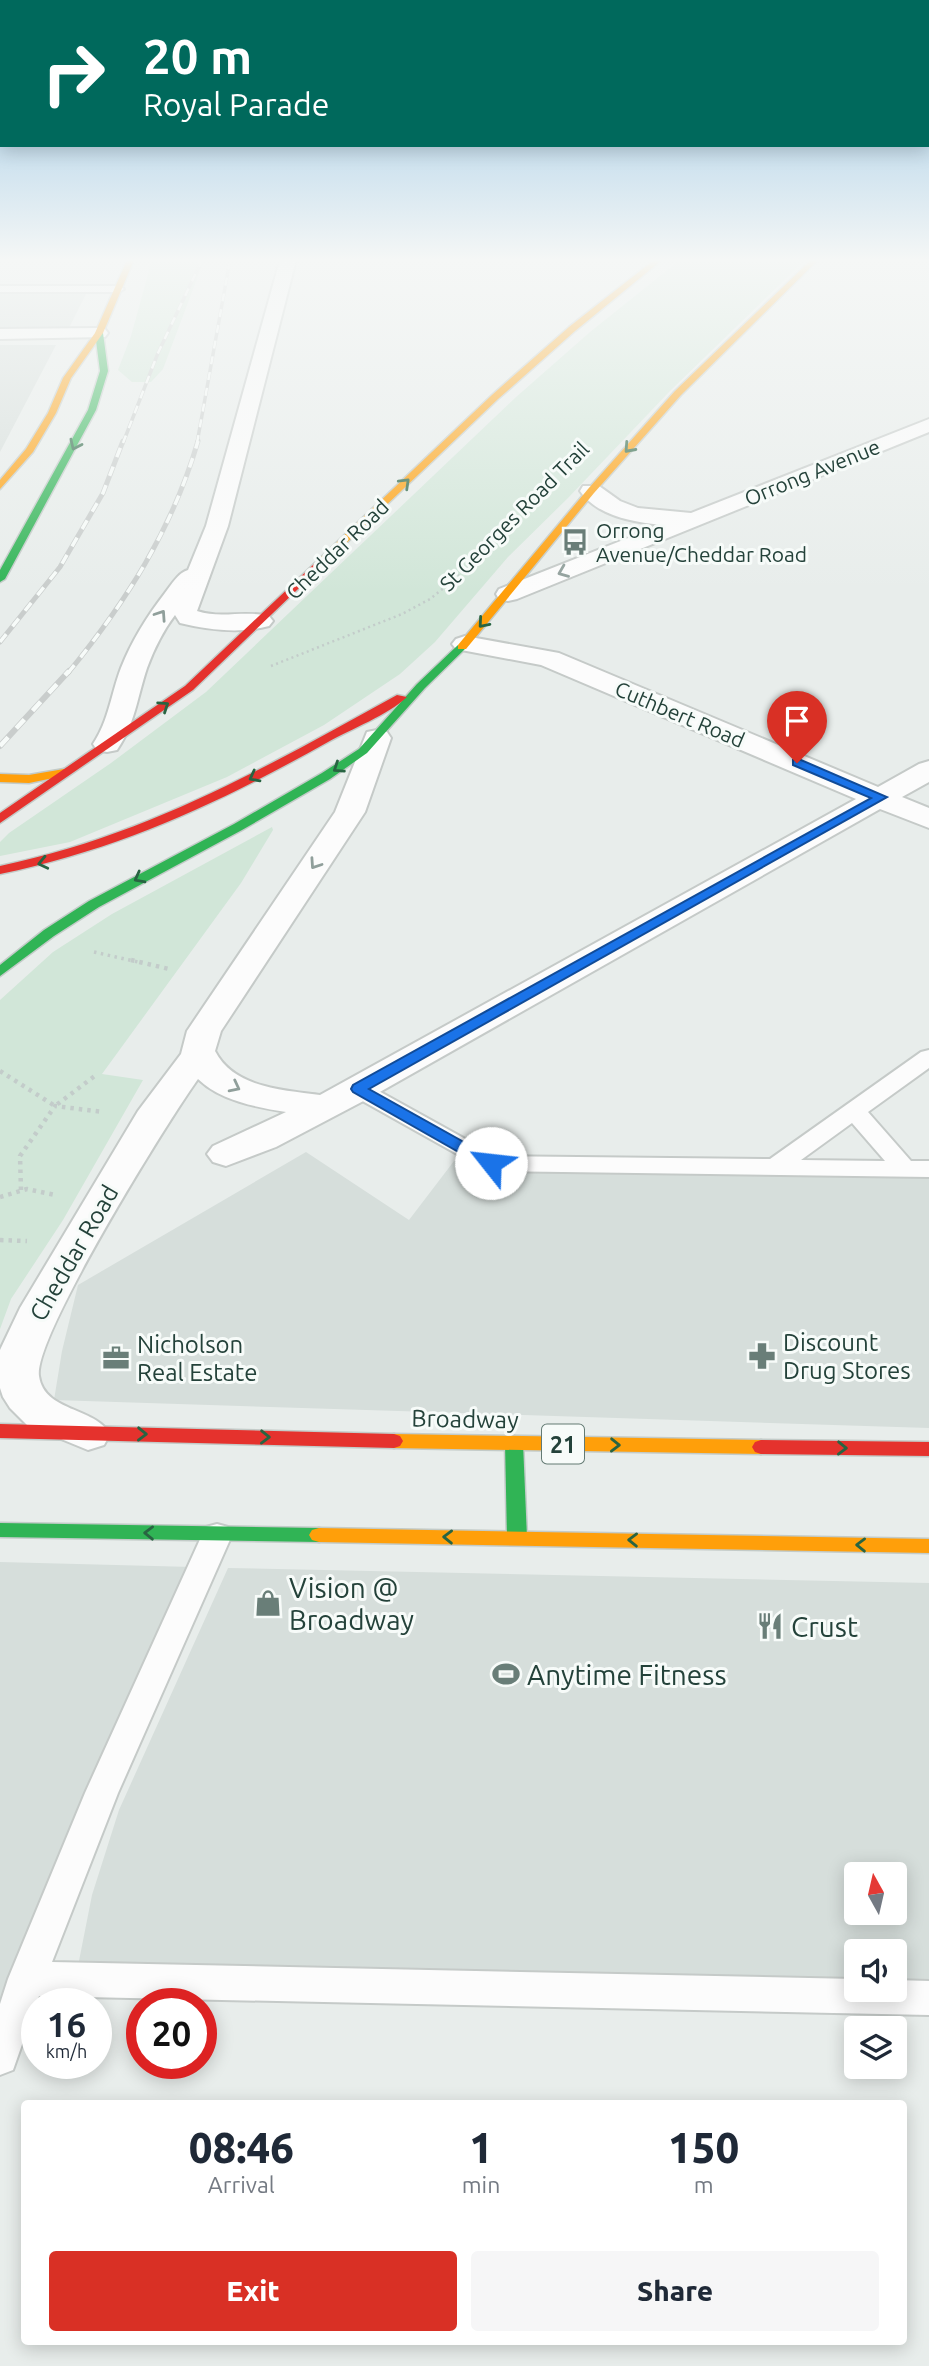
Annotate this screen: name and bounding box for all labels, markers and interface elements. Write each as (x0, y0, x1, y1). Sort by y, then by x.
icon: right (28, 28, 119, 119)
text: 20 m (143, 28, 252, 83)
text: Royal Parade (143, 86, 329, 122)
street label: Orrong Avenue (741, 434, 883, 510)
street label: St Georges Road Trail (434, 436, 594, 596)
one-way arrow (69, 437, 83, 450)
one-way arrow (625, 440, 637, 453)
one-way arrow (397, 479, 410, 492)
street label: Cheddar Road (281, 494, 393, 604)
place label: Orrong Avenue/Cheddar Road (596, 518, 807, 566)
bus stop icon: Orrong Avenue/Cheddar Road (560, 527, 590, 557)
one-way arrow (558, 563, 570, 577)
one-way arrow (153, 610, 165, 623)
one-way arrow (479, 614, 492, 627)
street label: Cuthbert Road (612, 676, 748, 752)
pin (767, 691, 827, 763)
one-way arrow (156, 701, 169, 714)
icon: arrive (778, 702, 816, 740)
one-way arrow (333, 760, 346, 772)
one-way arrow (248, 769, 261, 783)
one-way arrow (37, 855, 49, 869)
one-way arrow (311, 856, 323, 869)
one-way arrow (134, 870, 147, 884)
one-way arrow (228, 1079, 241, 1092)
position arrow (454, 1126, 528, 1200)
street label: Cheddar Road (24, 1180, 124, 1326)
place label: Discount Drug Stores (783, 1329, 911, 1384)
place label: Nicholson Real Estate (137, 1331, 258, 1386)
pharmacy icon: Discount Drug Stores (747, 1341, 777, 1371)
office icon: Nicholson Real Estate (101, 1343, 131, 1373)
street label: Broadway (411, 1405, 519, 1433)
road number: 21 (542, 1424, 584, 1464)
one-way arrow (137, 1427, 148, 1442)
one-way arrow (260, 1429, 271, 1445)
one-way arrow (610, 1437, 621, 1453)
one-way arrow (838, 1440, 848, 1456)
one-way arrow (143, 1526, 154, 1541)
one-way arrow (443, 1529, 453, 1545)
one-way arrow (628, 1532, 638, 1548)
one-way arrow (855, 1537, 866, 1553)
place label: Vision @ Broadway (289, 1572, 414, 1635)
shop icon: Vision @ Broadway (253, 1588, 283, 1618)
restaurant icon: Crust (755, 1611, 785, 1641)
place label: Crust (791, 1611, 858, 1642)
sports icon: Anytime Fitness (491, 1659, 521, 1689)
place label: Anytime Fitness (527, 1659, 727, 1690)
north arrow (844, 1862, 906, 1925)
map controls (844, 1862, 907, 2079)
button: sound (844, 1939, 907, 2002)
speed limit sign: 20 (126, 1988, 217, 2079)
text: 16 (47, 2004, 86, 2044)
button: layers (844, 2016, 907, 2079)
text: km/h (46, 2041, 87, 2061)
text: 08:46 (189, 2124, 294, 2171)
text: 1 (469, 2124, 493, 2171)
text: 150 (668, 2124, 739, 2171)
text: Arrival (208, 2172, 275, 2197)
text: min (462, 2172, 500, 2197)
text: m (694, 2172, 714, 2197)
button: Exit (49, 2251, 457, 2331)
button: Share (471, 2251, 879, 2331)

